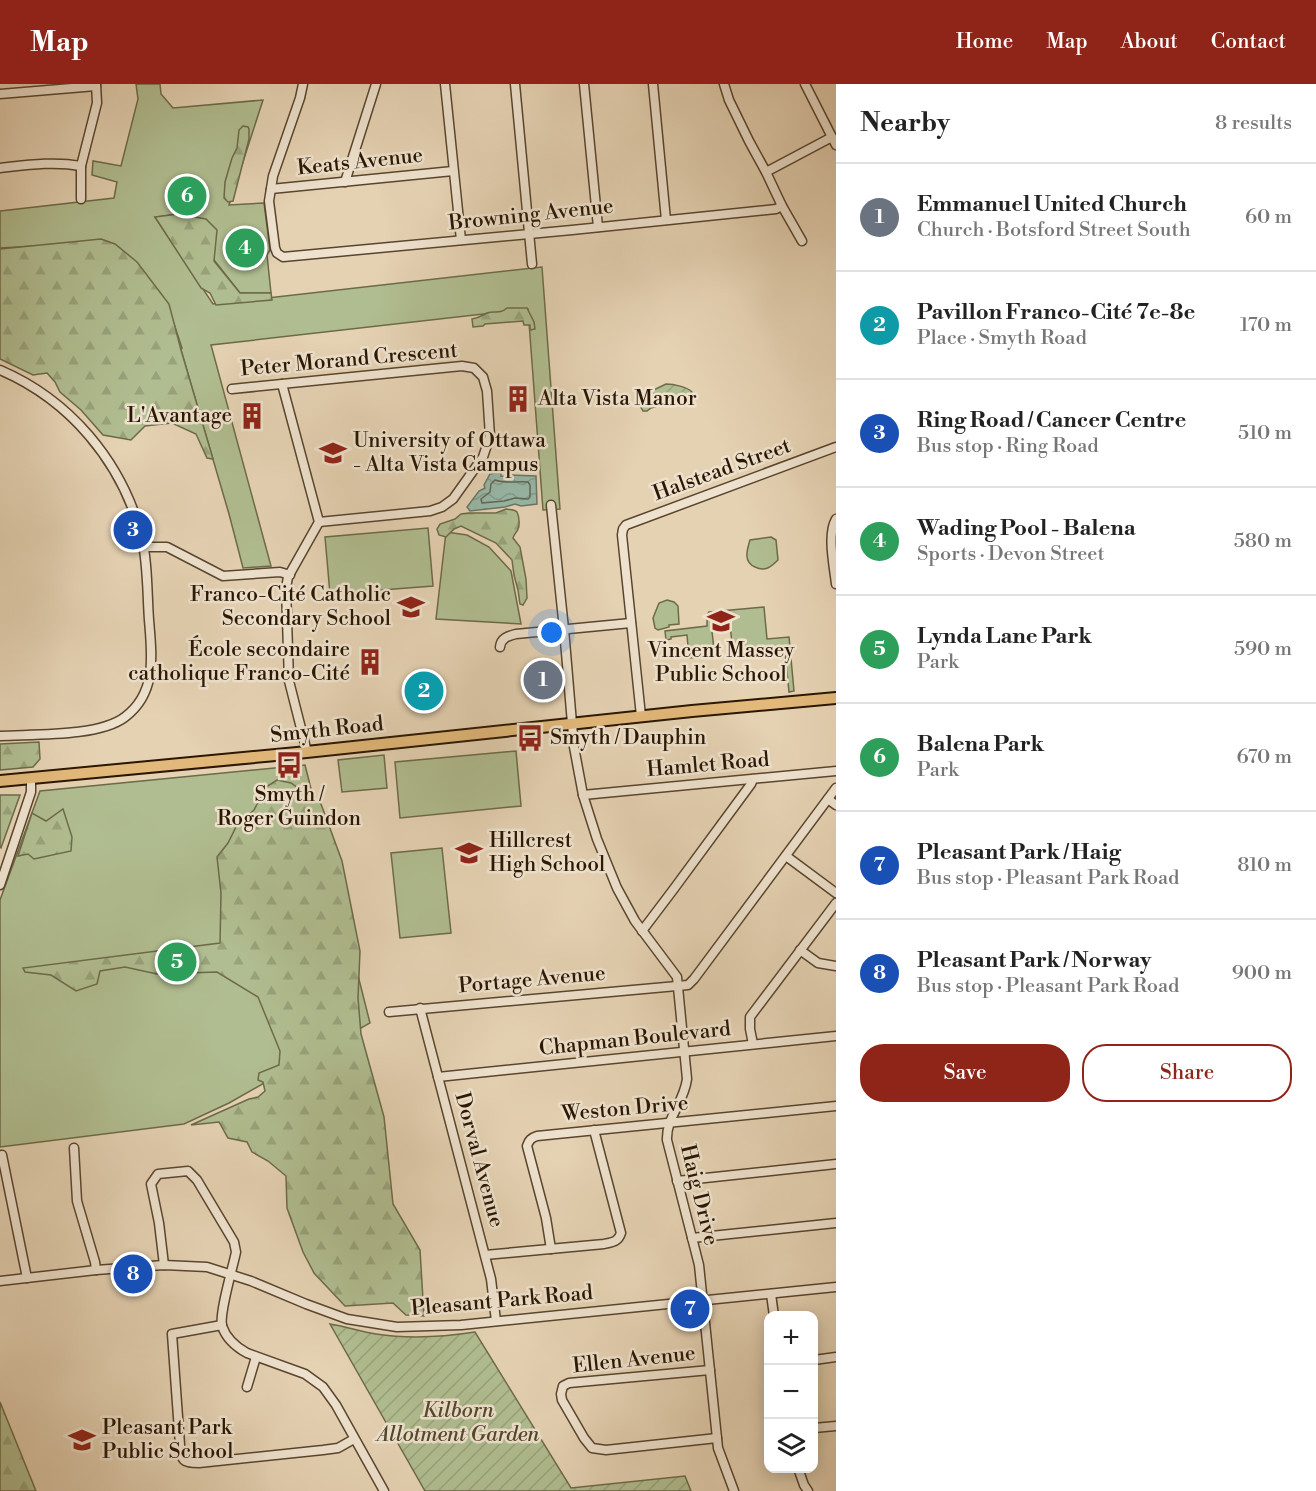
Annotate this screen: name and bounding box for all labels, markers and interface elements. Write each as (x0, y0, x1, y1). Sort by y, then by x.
text: Map (30, 25, 89, 60)
text: Home (956, 29, 1013, 55)
text: Map (1046, 29, 1088, 55)
text: About (1121, 29, 1178, 55)
text: Contact (1211, 29, 1286, 55)
text: Nearby (860, 107, 950, 139)
text: 8 results (1215, 111, 1292, 136)
street label: Keats Avenue (296, 142, 424, 182)
pin: 6 (168, 174, 207, 218)
text: Emmanuel United Church (917, 191, 1187, 218)
street label: Browning Avenue (446, 193, 615, 237)
text: 1 (875, 205, 884, 230)
text: 60 m (1245, 205, 1292, 230)
text: Church · Botsford Street South (917, 218, 1191, 243)
pin: 4 (226, 226, 264, 270)
text: Pavillon Franco-Cité 7e-8e (917, 299, 1195, 326)
text: 2 (873, 313, 886, 338)
text: 170 m (1240, 313, 1292, 338)
text: Place · Smyth Road (917, 326, 1087, 351)
street label: Peter Morand Crescent (239, 338, 459, 382)
building icon: Alta Vista Manor (503, 384, 533, 414)
place label: Alta Vista Manor (537, 386, 697, 412)
building icon: L'Avantage (237, 401, 267, 431)
place label: L'Avantage (127, 403, 232, 429)
text: Ring Road / Cancer Centre (917, 407, 1186, 434)
text: 3 (873, 421, 886, 446)
text: 510 m (1238, 421, 1292, 446)
place label: University of Ottawa - Alta Vista Campus (353, 428, 546, 478)
street label: Halstead Street (650, 433, 795, 507)
text: Bus stop · Ring Road (917, 434, 1099, 459)
school or university icon: University of Ottawa - Alta Vista Campus (318, 438, 348, 468)
pin: 3 (114, 508, 152, 552)
text: Wading Pool - Balena (917, 515, 1136, 542)
text: 4 (873, 529, 886, 554)
text: 580 m (1234, 529, 1292, 554)
text: Sports · Devon Street (917, 542, 1105, 567)
place label: Franco-Cité Catholic Secondary School (190, 582, 391, 632)
school or university icon: Franco-Cité Catholic Secondary School (396, 592, 426, 622)
school or university icon: Vincent Massey Public School (706, 606, 736, 636)
your location (537, 618, 566, 647)
text: Lynda Lane Park (917, 623, 1092, 650)
place label: École secondaire catholique Franco-Cité (128, 635, 350, 687)
text: 5 (873, 637, 886, 662)
text: 590 m (1234, 637, 1292, 662)
place label: Vincent Massey Public School (646, 638, 795, 688)
building icon: École secondaire catholique Franco-Cité (355, 647, 385, 677)
text: Park (917, 650, 959, 675)
pin: 1 (524, 658, 562, 702)
pin: 2 (404, 668, 444, 714)
street label: Smyth Road (269, 711, 385, 749)
bus stop icon: Smyth / Dauphin (515, 723, 545, 753)
place label: Smyth / Dauphin (550, 725, 707, 751)
text: Balena Park (917, 731, 1044, 758)
text: 6 (873, 745, 886, 770)
text: 670 m (1236, 745, 1292, 770)
street label: Hamlet Road (646, 747, 771, 783)
bus stop icon: Smyth / Roger Guindon (274, 750, 304, 780)
text: Park (917, 758, 959, 783)
place label: Smyth / Roger Guindon (217, 782, 361, 832)
place label: Hillcrest High School (489, 828, 605, 878)
school or university icon: Hillcrest High School (454, 838, 484, 868)
text: Pleasant Park / Haig (917, 839, 1121, 866)
text: 7 (874, 853, 885, 878)
text: 810 m (1237, 853, 1292, 878)
text: Bus stop · Pleasant Park Road (917, 866, 1179, 891)
pin: 5 (158, 940, 196, 984)
text: Pleasant Park / Norway (917, 947, 1151, 974)
street label: Portage Avenue (457, 961, 607, 999)
text: 8 (873, 961, 886, 986)
text: 900 m (1232, 961, 1292, 986)
text: Bus stop · Pleasant Park Road (917, 974, 1179, 999)
street label: Chapman Boulevard (538, 1016, 732, 1062)
button: Save (860, 1044, 1070, 1102)
button: Share (1082, 1044, 1292, 1102)
street label: Dorval Avenue (448, 1090, 510, 1230)
street label: Weston Drive (560, 1091, 689, 1128)
street label: Haig Drive (674, 1142, 724, 1248)
pin: 8 (114, 1252, 152, 1296)
street label: Pleasant Park Road (410, 1280, 594, 1322)
pin: 7 (670, 1286, 710, 1332)
map controls (764, 1311, 818, 1473)
button: + (764, 1311, 818, 1365)
street label: Ellen Avenue (571, 1341, 697, 1379)
button: − (764, 1365, 818, 1419)
park label: Kilborn Allotment Garden (375, 1398, 539, 1448)
place label: Pleasant Park Public School (102, 1415, 233, 1465)
button: layers (764, 1419, 818, 1473)
school or university icon: Pleasant Park Public School (67, 1425, 97, 1455)

